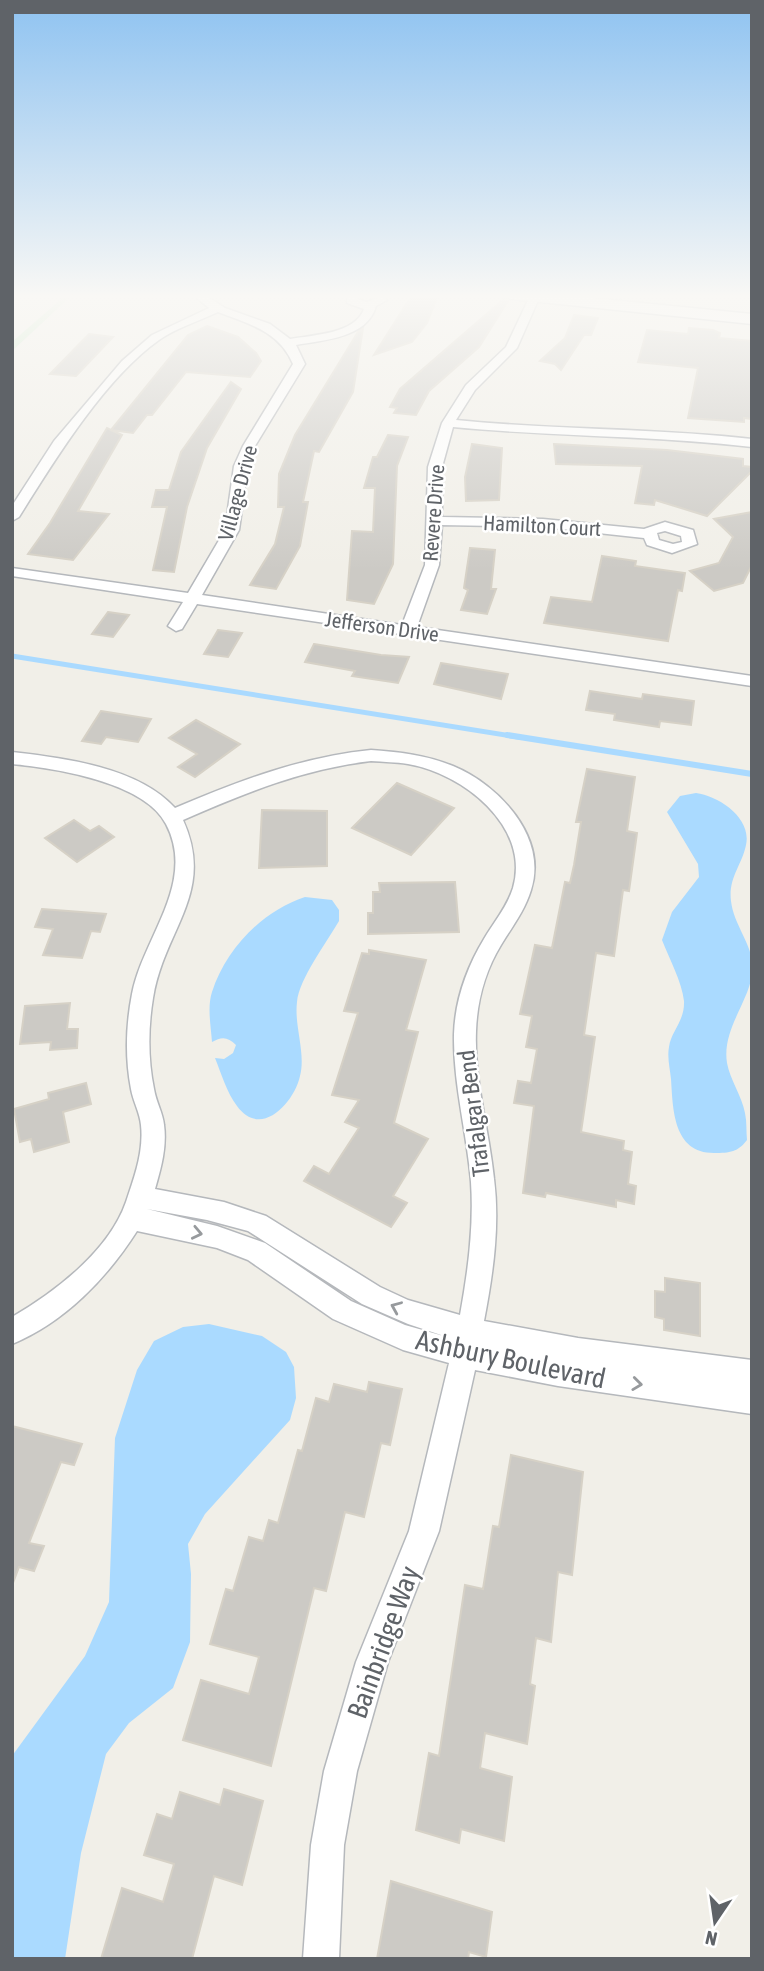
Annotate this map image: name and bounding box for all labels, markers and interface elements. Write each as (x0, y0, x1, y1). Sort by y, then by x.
street label: Village Drive (213, 442, 261, 543)
street label: Revere Drive (418, 464, 448, 562)
street label: Hamilton Court (483, 510, 601, 540)
street label: Jefferson Drive (324, 606, 440, 646)
street label: Trafalgar Bend (452, 1048, 495, 1178)
one-way arrow (191, 1224, 203, 1239)
one-way arrow (391, 1301, 404, 1315)
street label: Ashbury Boulevard (413, 1323, 609, 1395)
one-way arrow (632, 1376, 643, 1391)
street label: Bainbridge Way (341, 1562, 425, 1722)
north arrow (680, 1887, 750, 1957)
text: N (703, 1927, 719, 1951)

